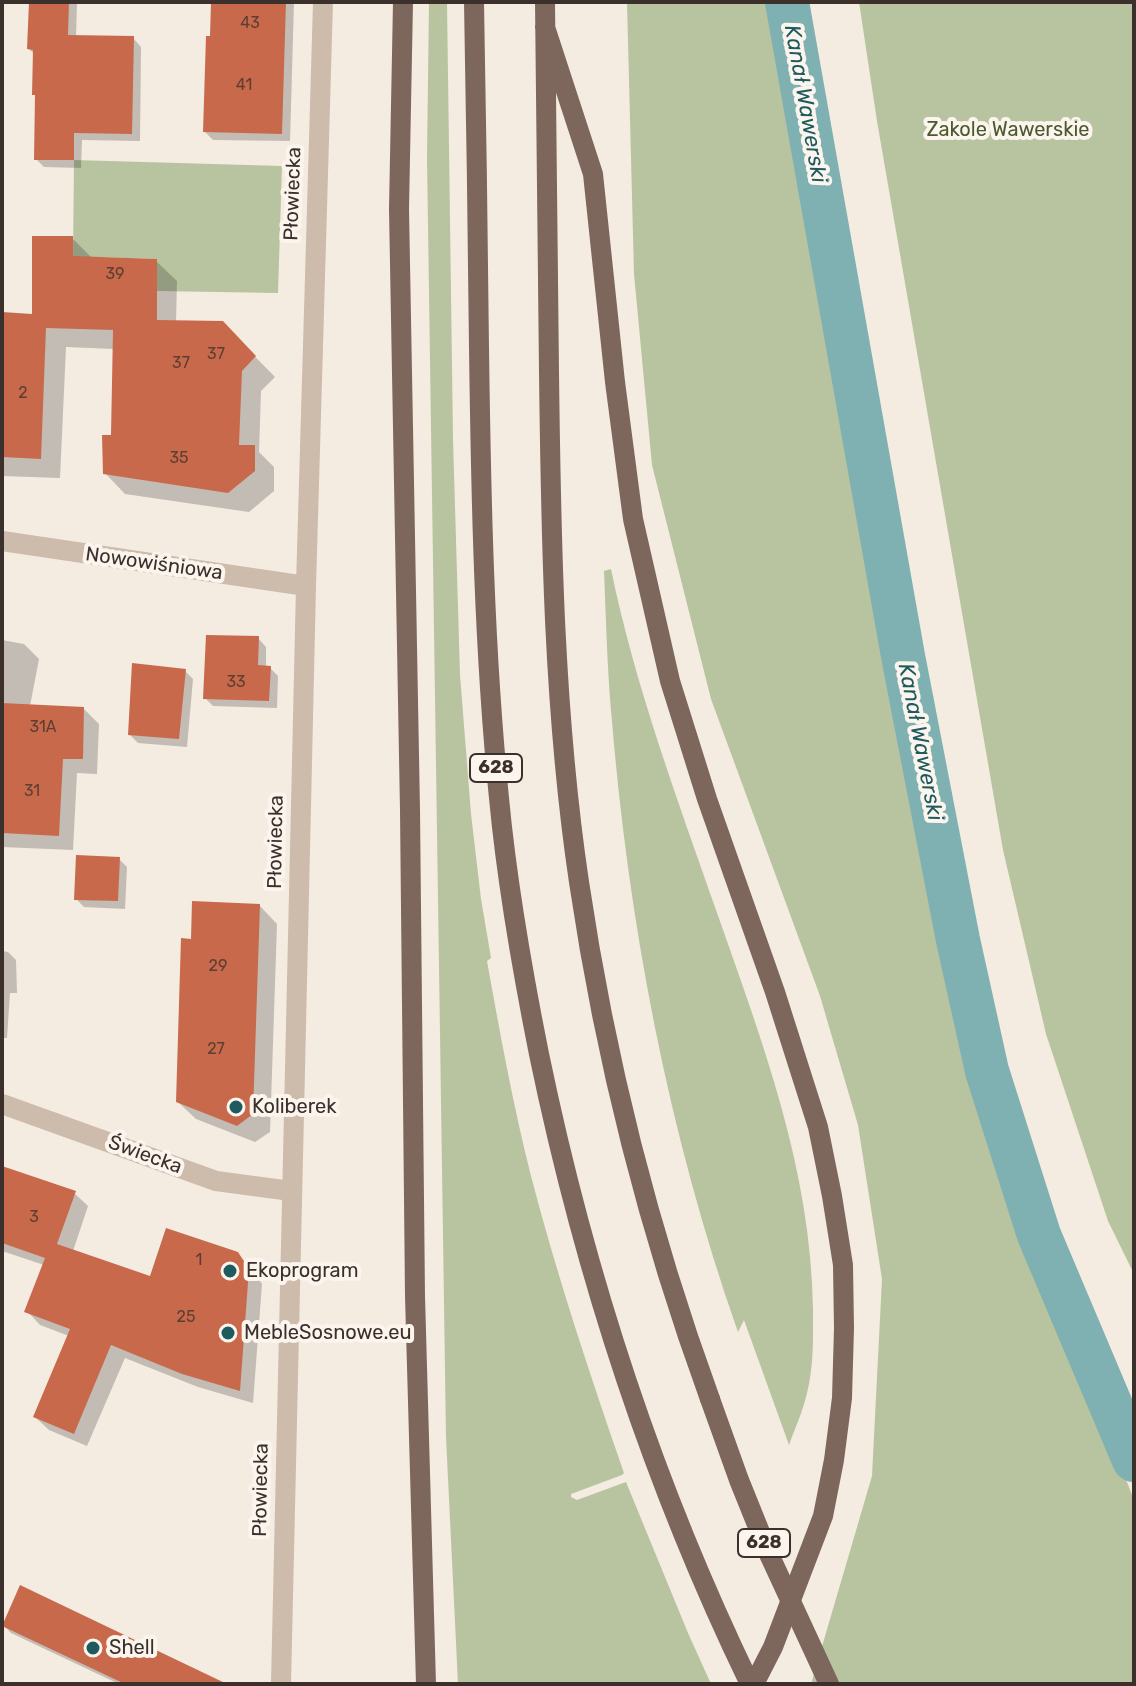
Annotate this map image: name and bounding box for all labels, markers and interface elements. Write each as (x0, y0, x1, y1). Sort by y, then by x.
house number: 43 (240, 13, 260, 33)
water label: Kanał Wawerski (778, 23, 832, 185)
house number: 41 (236, 75, 252, 95)
park label: Zakole Wawerskie (926, 118, 1090, 142)
street label: Płowiecka (279, 147, 307, 241)
house number: 39 (105, 264, 125, 284)
house number: 37 (207, 344, 225, 364)
house number: 37 (172, 353, 190, 373)
house number: 2 (18, 383, 28, 403)
house number: 35 (169, 448, 189, 468)
street label: Nowowiśniowa (84, 543, 224, 585)
water label: Kanał Wawerski (892, 661, 948, 823)
house number: 33 (226, 672, 246, 692)
house number: 31A (30, 717, 56, 737)
road number: 628 (470, 754, 522, 782)
house number: 31 (24, 781, 40, 801)
street label: Płowiecka (263, 795, 289, 889)
house number: 29 (209, 956, 227, 976)
house number: 27 (207, 1039, 225, 1059)
place label: Koliberek (252, 1095, 337, 1119)
marker: Koliberek (227, 1098, 245, 1116)
street label: Świecka (105, 1131, 185, 1179)
house number: 3 (29, 1207, 39, 1227)
house number: 1 (196, 1250, 202, 1270)
place label: Ekoprogram (246, 1259, 358, 1283)
marker: Ekoprogram (221, 1262, 239, 1280)
house number: 25 (177, 1307, 195, 1327)
place label: MebleSosnowe.eu (244, 1321, 412, 1345)
marker: MebleSosnowe.eu (219, 1324, 237, 1342)
street label: Płowiecka (248, 1443, 274, 1537)
road number: 628 (738, 1529, 790, 1557)
place label: Shell (109, 1636, 155, 1660)
marker: Shell (84, 1639, 102, 1657)

